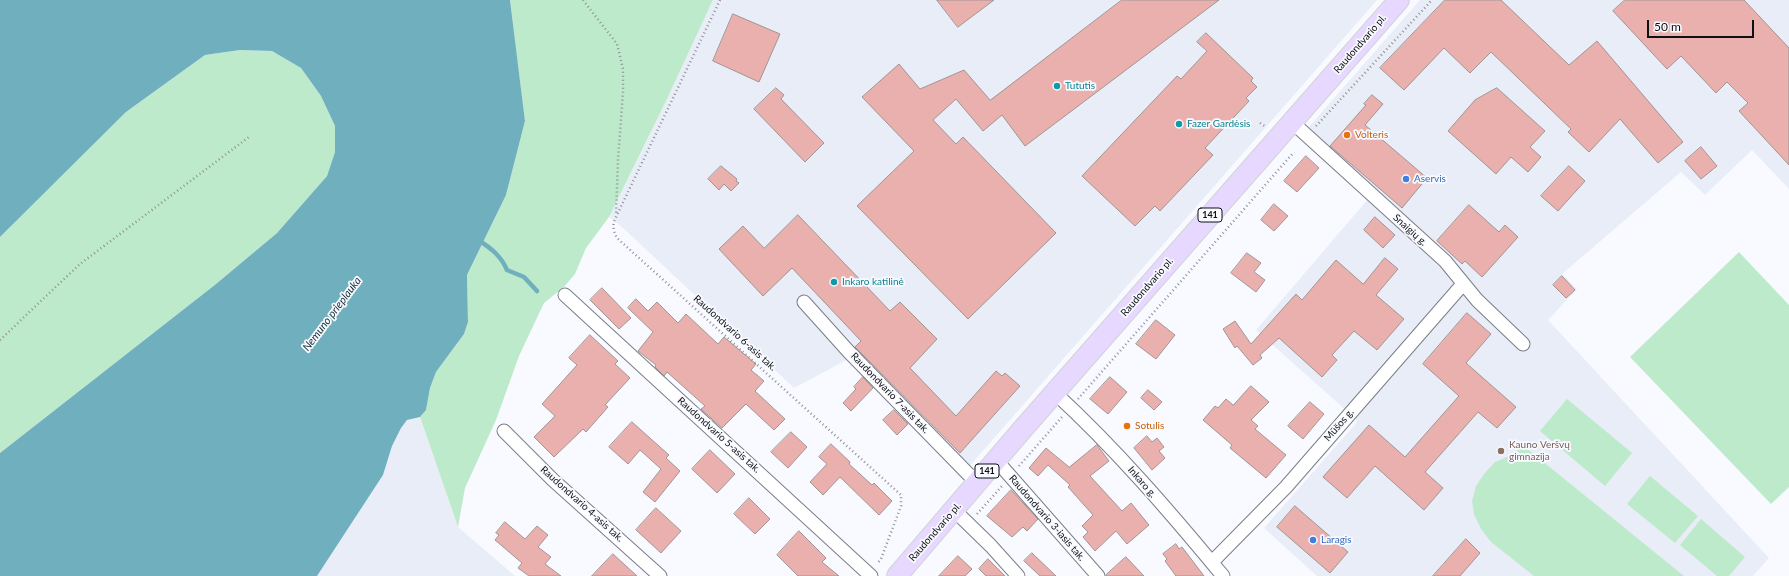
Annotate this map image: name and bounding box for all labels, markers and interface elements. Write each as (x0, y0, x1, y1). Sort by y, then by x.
street label: Raudondvario pl. (1331, 12, 1389, 76)
scale bar (1649, 12, 1756, 38)
text: 50 m (1654, 19, 1681, 34)
place label: Tututis (1065, 80, 1095, 92)
marker: Tututis (1052, 81, 1062, 91)
place label: Fazer Gardėsis (1187, 118, 1250, 130)
marker: Fazer Gardėsis (1174, 119, 1184, 129)
place label: Volteris (1355, 129, 1388, 141)
marker: Volteris (1342, 130, 1352, 140)
place label: Aservis (1414, 173, 1446, 185)
marker: Aservis (1401, 174, 1411, 184)
road number: 141 (1198, 208, 1222, 222)
street label: Snaigių g. (1391, 212, 1429, 248)
street label: Raudondvario pl. (1118, 255, 1176, 319)
water label: Nemuno prieplauka (300, 274, 364, 354)
place label: Inkaro katilinė (842, 276, 904, 288)
marker: Inkaro katilinė (829, 277, 839, 287)
street label: Raudondvario 6-asis tak. (691, 293, 779, 373)
street label: Raudondvario 7-asis tak. (848, 350, 932, 436)
street label: Raudondvario 5-asis tak. (675, 395, 763, 475)
street label: Mūšos g. (1322, 406, 1356, 444)
place label: Sotulis (1135, 420, 1164, 432)
marker: Sotulis (1122, 421, 1132, 431)
place label: Kauno Veršvų gimnazija (1509, 439, 1570, 462)
marker: Kauno Veršvų gimnazija (1496, 446, 1506, 456)
street label: Raudondvario 4-asis tak. (538, 464, 626, 544)
road number: 141 (975, 464, 999, 478)
street label: Inkaro g. (1125, 464, 1159, 500)
street label: Raudondvario 3-iasis tak. (1006, 473, 1088, 563)
street label: Raudondvario pl. (906, 500, 964, 564)
place label: Laragis (1321, 534, 1352, 546)
marker: Laragis (1308, 535, 1318, 545)

